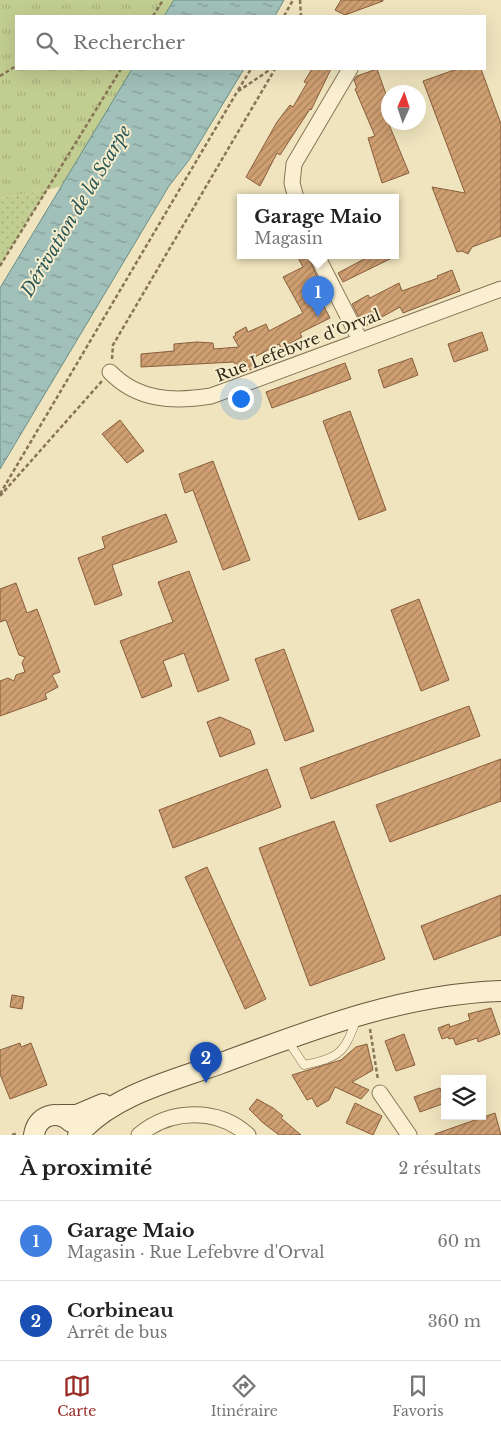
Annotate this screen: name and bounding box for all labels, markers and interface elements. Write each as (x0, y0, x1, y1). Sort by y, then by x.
search box (15, 15, 486, 70)
icon: search (33, 29, 61, 57)
text: Rechercher (73, 31, 185, 54)
north arrow (381, 85, 426, 130)
water label: Dérivation de la Scarpe (16, 121, 136, 301)
popup (237, 194, 399, 259)
text: Garage Maio (254, 205, 382, 228)
text: Magasin (254, 228, 323, 248)
pin: 1 (302, 276, 334, 317)
street label: Rue Lefebvre d'Orval (213, 304, 383, 386)
your location (228, 386, 254, 412)
pin: 2 (190, 1042, 222, 1083)
map controls (441, 1075, 486, 1120)
button: layers (441, 1075, 486, 1120)
text: À proximité (20, 1155, 152, 1181)
text: 2 résultats (399, 1158, 481, 1178)
text: Garage Maio (67, 1219, 195, 1242)
text: 1 (33, 1231, 39, 1251)
text: 60 m (438, 1231, 481, 1251)
text: Magasin · Rue Lefebvre d'Orval (67, 1242, 324, 1262)
text: Corbineau (67, 1299, 174, 1322)
text: 2 (31, 1311, 41, 1331)
text: 360 m (428, 1311, 481, 1331)
text: Arrêt de bus (67, 1322, 167, 1342)
tab: Carte (57, 1372, 96, 1420)
tab: Itinéraire (211, 1372, 278, 1420)
tab: Favoris (392, 1372, 444, 1420)

